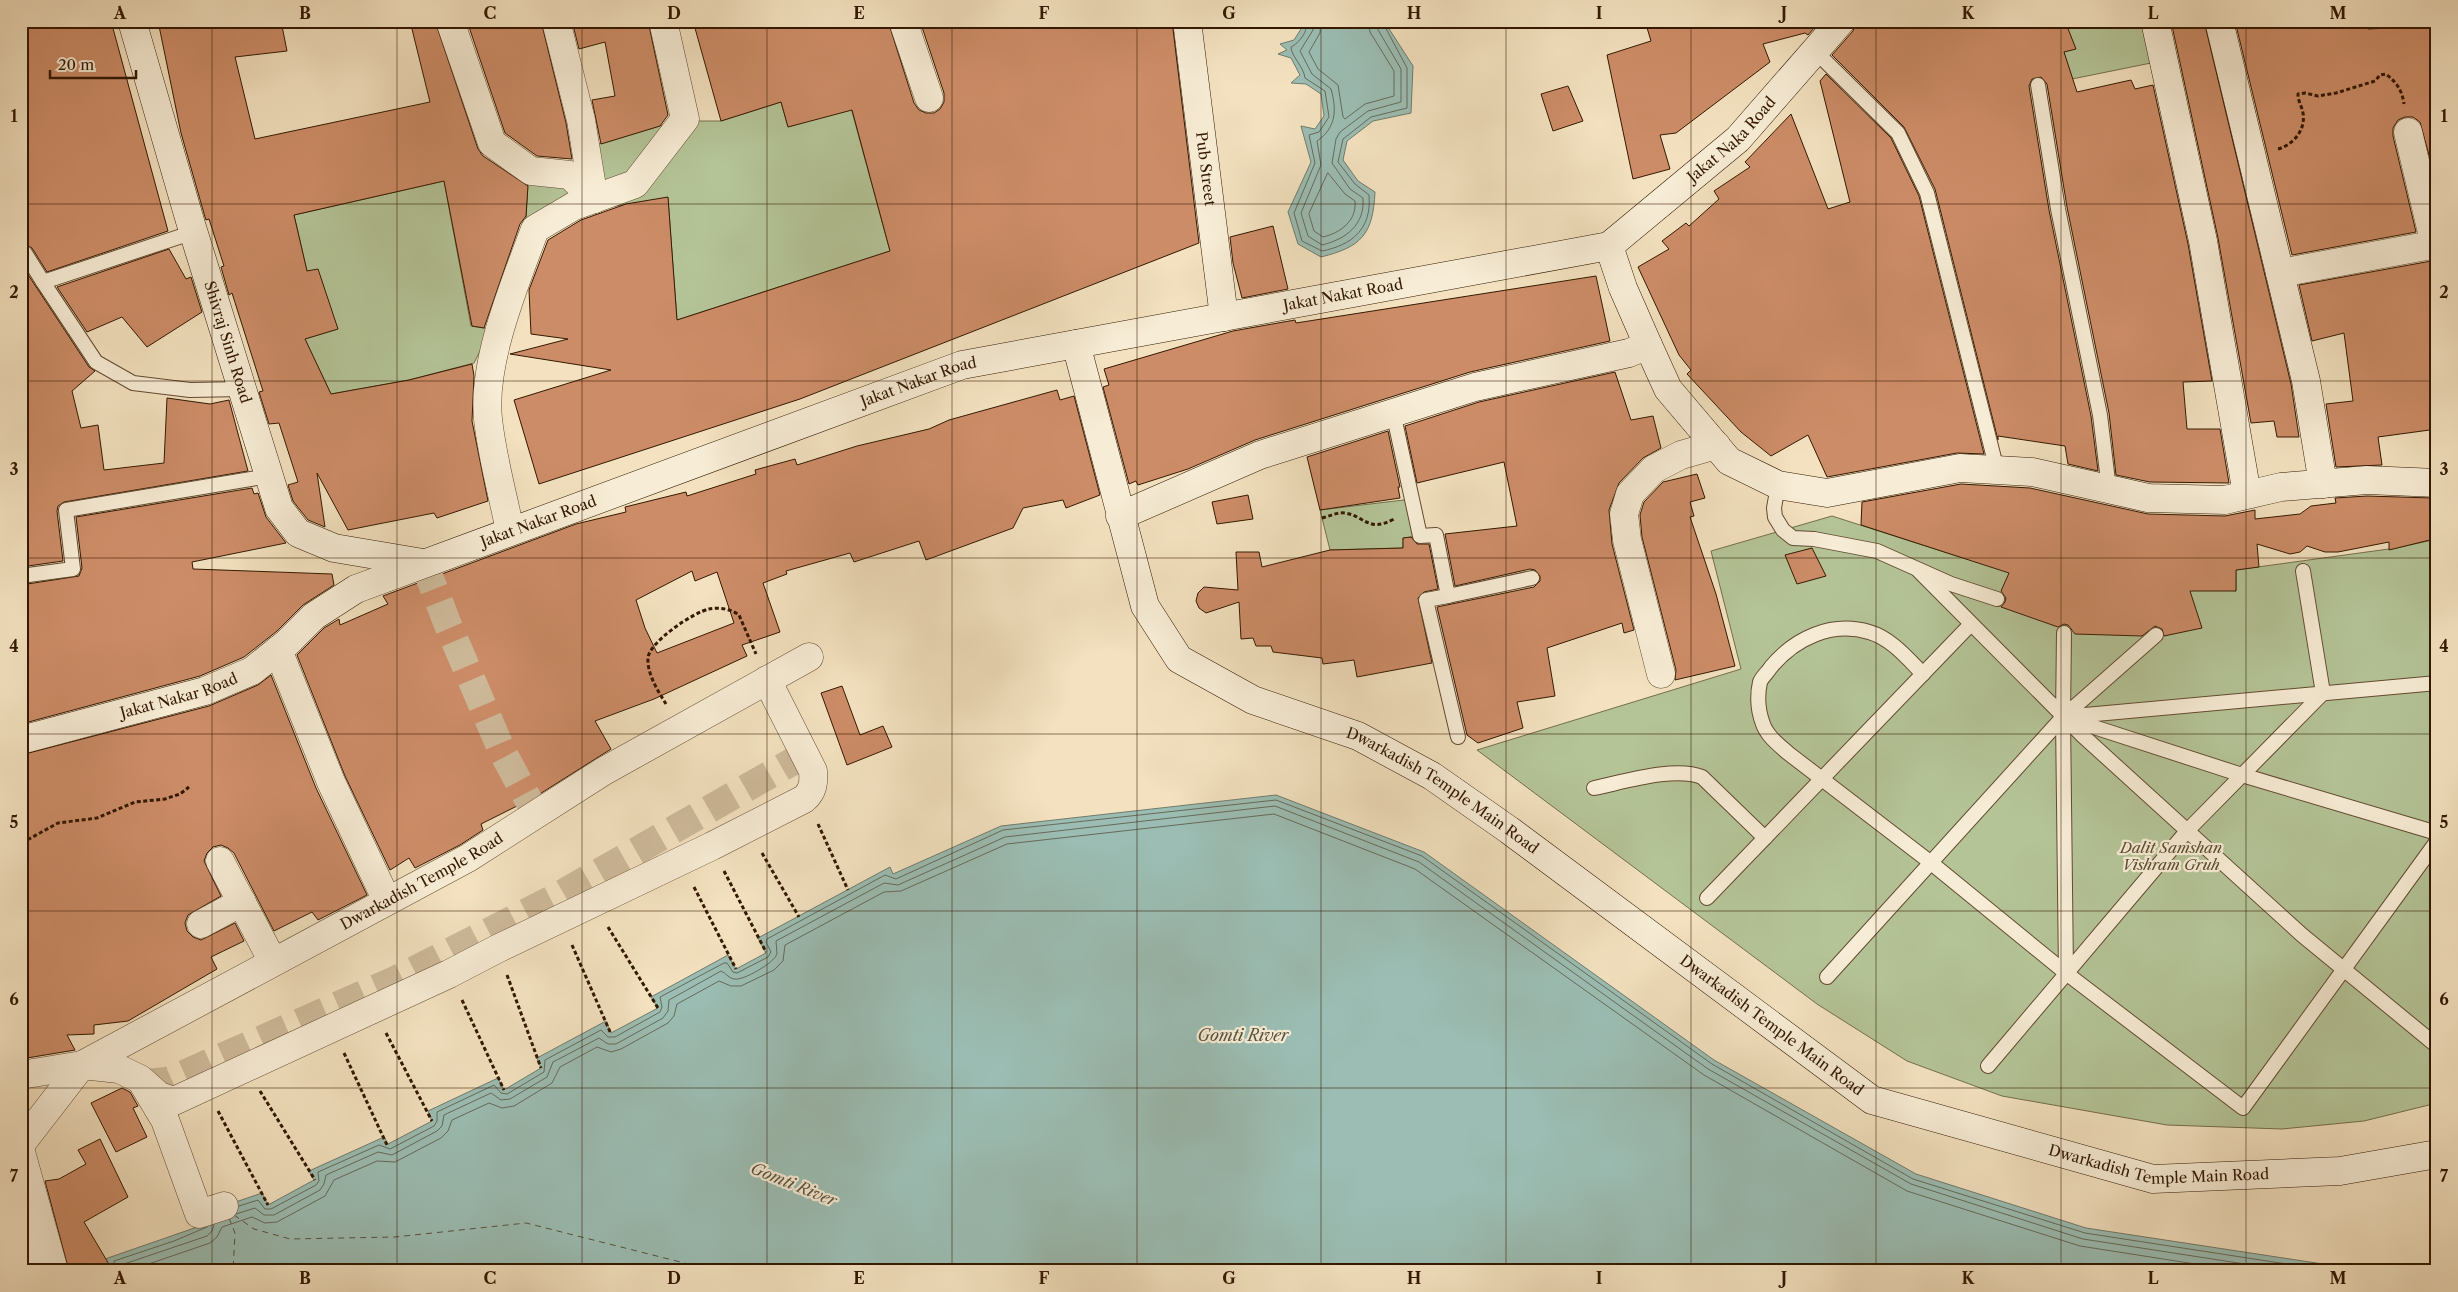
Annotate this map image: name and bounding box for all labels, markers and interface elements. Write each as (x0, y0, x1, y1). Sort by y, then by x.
text: A (113, 3, 127, 23)
text: B (299, 3, 311, 23)
text: C (484, 3, 496, 23)
text: D (667, 3, 681, 23)
text: E (853, 3, 865, 23)
text: F (1039, 3, 1050, 23)
text: G (1222, 3, 1236, 23)
text: H (1407, 3, 1421, 23)
text: I (1596, 3, 1603, 23)
text: J (1778, 3, 1787, 23)
text: K (1962, 3, 1976, 23)
text: L (2147, 3, 2159, 23)
text: M (2330, 3, 2347, 23)
scale bar (50, 48, 136, 80)
text: 20 m (58, 55, 94, 74)
street label: Jakat Naka Road (1682, 93, 1780, 187)
text: 1 (10, 106, 18, 126)
text: 1 (2440, 106, 2448, 126)
street label: Pub Street (1192, 130, 1220, 208)
street label: Jakat Nakat Road (1280, 274, 1404, 315)
street label: Shivraj Sinh Road (200, 279, 256, 405)
text: 2 (9, 282, 19, 302)
text: 2 (2439, 282, 2449, 302)
street label: Jakat Nakar Road (856, 353, 978, 411)
text: 3 (9, 459, 19, 479)
text: 3 (2439, 459, 2449, 479)
street label: Jakat Nakar Road (476, 491, 599, 552)
text: 4 (9, 636, 19, 656)
text: 4 (2439, 636, 2449, 656)
street label: Jakat Nakar Road (116, 668, 240, 723)
street label: Dwarkadish Temple Main Road (1344, 723, 1543, 858)
text: 5 (10, 812, 19, 832)
text: 5 (2440, 812, 2449, 832)
street label: Dwarkadish Temple Road (337, 828, 506, 934)
park label: Dalit Samshan Vishram Gruh (2119, 838, 2222, 874)
street label: Dwarkadish Temple Main Road (1676, 950, 1868, 1099)
text: 6 (9, 989, 19, 1009)
text: 6 (2439, 989, 2449, 1009)
water label: Gomti River (1197, 1025, 1290, 1045)
street label: Dwarkadish Temple Main Road (2047, 1140, 2269, 1188)
water label: Gomti River (748, 1158, 841, 1211)
text: 7 (10, 1166, 19, 1186)
text: 7 (2440, 1166, 2449, 1186)
text: A (113, 1268, 127, 1288)
text: B (299, 1268, 311, 1288)
text: C (484, 1268, 496, 1288)
text: D (667, 1268, 681, 1288)
text: E (853, 1268, 865, 1288)
text: F (1039, 1268, 1050, 1288)
text: G (1222, 1268, 1236, 1288)
text: H (1407, 1268, 1421, 1288)
text: I (1596, 1268, 1603, 1288)
text: J (1778, 1268, 1787, 1288)
text: K (1962, 1268, 1976, 1288)
text: L (2147, 1268, 2159, 1288)
text: M (2330, 1268, 2347, 1288)

